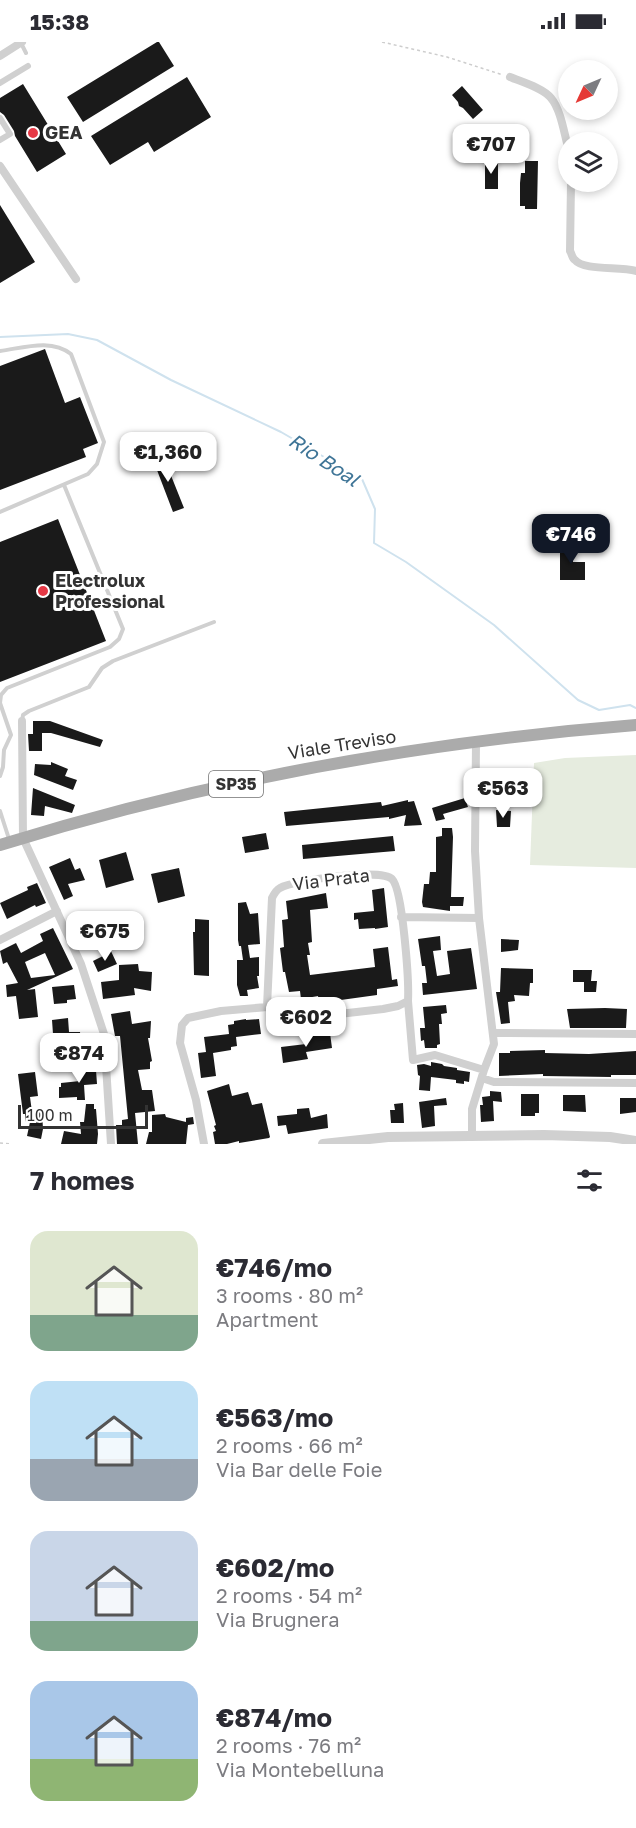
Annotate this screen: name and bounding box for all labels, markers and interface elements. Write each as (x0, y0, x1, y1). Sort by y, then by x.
text: 15:38 (30, 8, 89, 35)
north arrow (558, 60, 618, 120)
map controls (558, 60, 618, 192)
place label: GEA (45, 121, 83, 143)
pin: €707 (455, 124, 527, 175)
marker: GEA (26, 126, 40, 140)
text: €707 (467, 131, 515, 155)
button: layers (558, 132, 618, 192)
water label: Rio Boal (285, 428, 365, 491)
pin: €1,360 (119, 432, 217, 483)
text: €1,360 (134, 439, 202, 463)
pin: €746 (535, 514, 607, 565)
text: €746 (546, 521, 596, 545)
place label: Electrolux Professional (55, 569, 165, 612)
marker: Electrolux Professional (36, 584, 50, 598)
street label: Viale Treviso (286, 725, 398, 763)
pin: €563 (467, 768, 539, 819)
road number: SP35 (209, 771, 263, 797)
text: €563 (477, 775, 529, 799)
street label: Via Prata (291, 863, 371, 895)
pin: €675 (69, 911, 141, 962)
text: €675 (80, 918, 130, 942)
pin: €602 (270, 997, 342, 1048)
text: €602 (280, 1004, 332, 1028)
pin: €874 (43, 1033, 115, 1084)
text: €874 (54, 1040, 104, 1064)
scale bar (18, 1102, 148, 1130)
text: 100 m (27, 1105, 73, 1125)
icon: filters (573, 1164, 606, 1197)
text: 7 homes (30, 1165, 135, 1196)
text: €746/mo (216, 1252, 332, 1283)
icon: home (78, 1255, 150, 1327)
text: 3 rooms · 80 m² (216, 1283, 363, 1307)
text: Apartment (216, 1307, 319, 1331)
text: €563/mo (216, 1402, 333, 1433)
icon: home (78, 1405, 150, 1477)
text: 2 rooms · 66 m² (216, 1433, 363, 1457)
text: Via Bar delle Foie (216, 1457, 382, 1481)
text: €602/mo (216, 1552, 334, 1583)
icon: home (78, 1555, 150, 1627)
text: 2 rooms · 54 m² (216, 1583, 362, 1607)
text: Via Brugnera (216, 1607, 339, 1631)
text: €874/mo (216, 1702, 332, 1733)
icon: home (78, 1705, 150, 1777)
text: 2 rooms · 76 m² (216, 1733, 361, 1757)
text: Via Montebelluna (216, 1757, 384, 1781)

